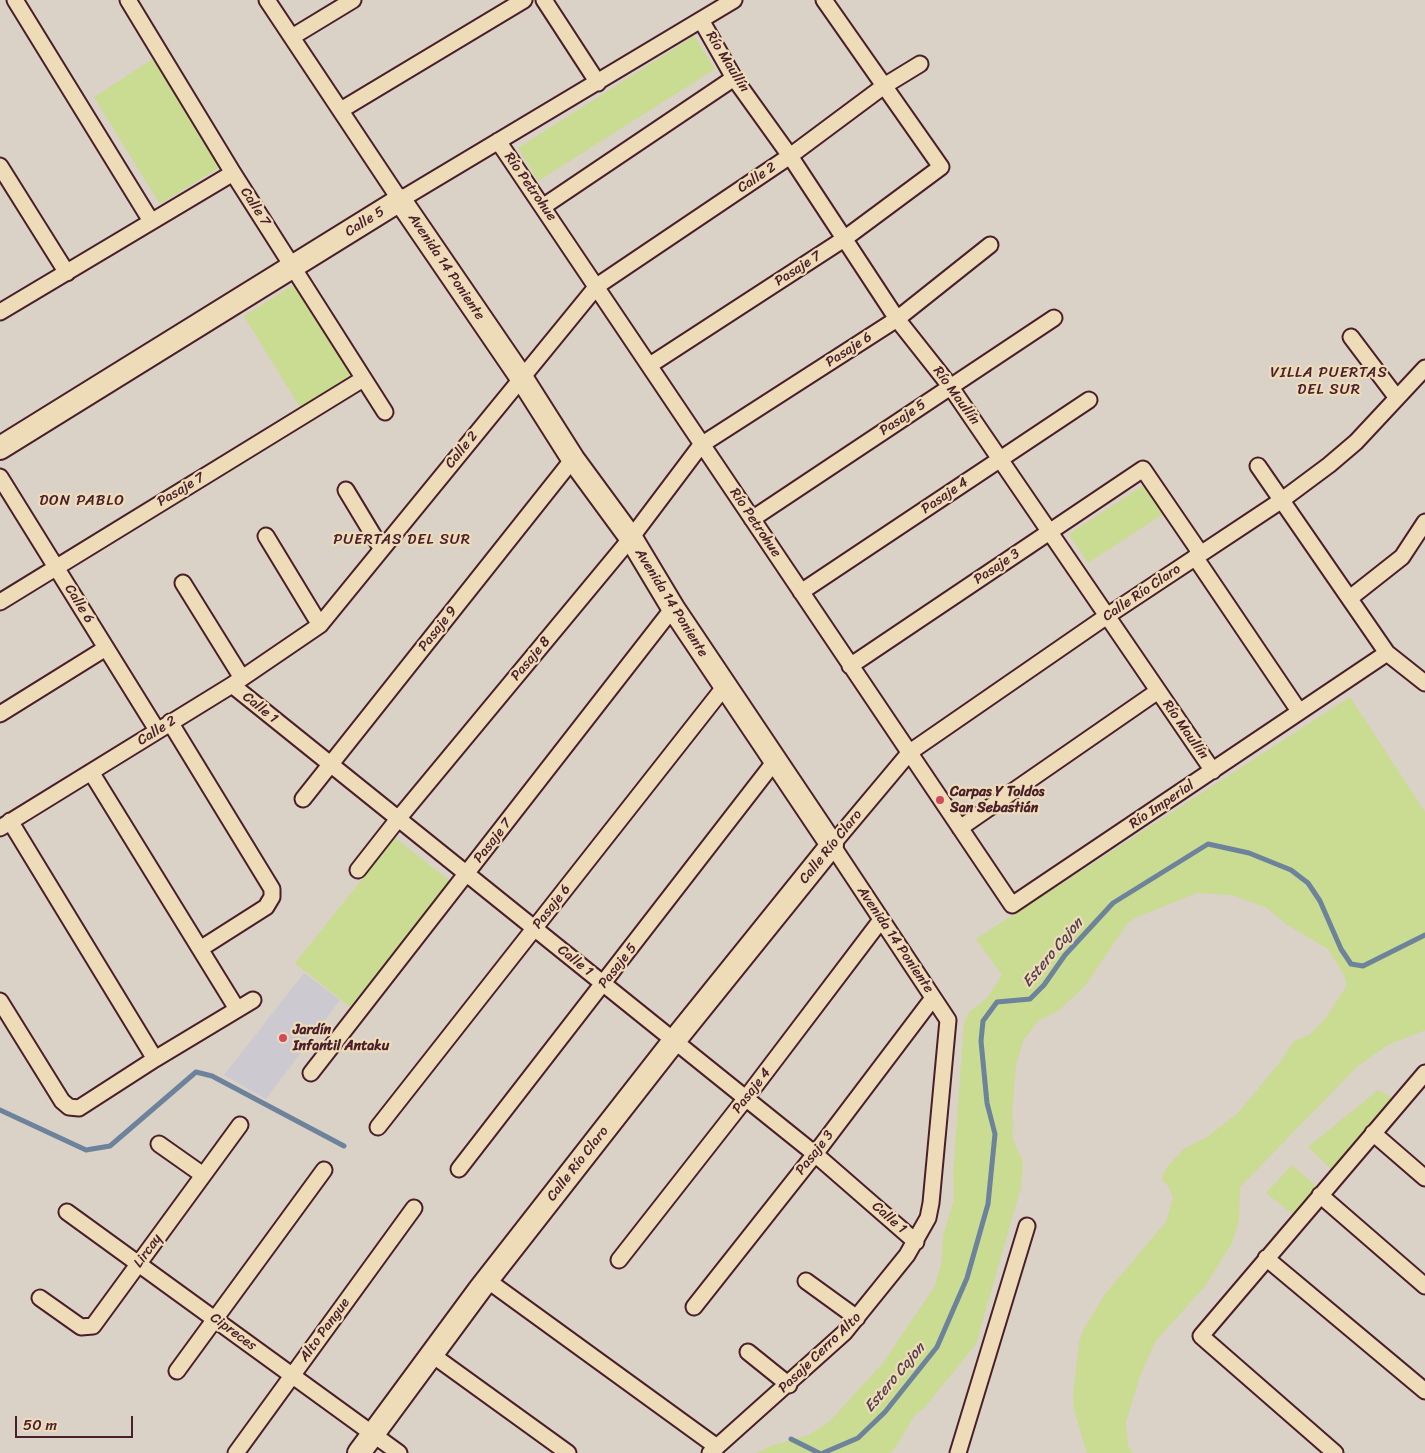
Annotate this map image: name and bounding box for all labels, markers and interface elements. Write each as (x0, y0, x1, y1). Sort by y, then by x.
street label: Río Maullín (702, 28, 752, 96)
street label: Río Petrohue (500, 149, 560, 225)
street label: Calle 2 (735, 159, 779, 197)
street label: Calle 7 (236, 185, 274, 229)
street label: Calle 5 (342, 203, 388, 241)
street label: Avenida 14 Poniente (404, 211, 488, 323)
street label: Pasaje 7 (772, 248, 824, 290)
street label: Pasaje 6 (823, 329, 875, 371)
street label: Río Maullín (929, 363, 983, 429)
district label: VILLA PUERTAS DEL SUR (1269, 364, 1389, 399)
street label: Pasaje 5 (877, 396, 929, 440)
street label: Calle 2 (442, 428, 482, 472)
street label: Pasaje 7 (154, 469, 208, 511)
street label: Pasaje 4 (918, 474, 972, 518)
street label: Río Petrohue (726, 485, 784, 561)
district label: DON PABLO (38, 492, 126, 510)
district label: PUERTAS DEL SUR (332, 531, 472, 549)
street label: Avenida 14 Poniente (631, 546, 711, 660)
street label: Pasaje 3 (971, 546, 1023, 588)
street label: Calle Río Claro (1100, 561, 1184, 625)
street label: Calle 6 (61, 582, 97, 626)
street label: Pasaje 9 (415, 603, 461, 655)
street label: Pasaje 8 (508, 634, 554, 684)
street label: Calle 1 (239, 689, 281, 727)
street label: Río Maullín (1158, 697, 1212, 763)
street label: Calle 2 (134, 713, 180, 749)
street label: Río Imperial (1126, 777, 1198, 833)
place label: Carpas Y Toldos San Sebastián (950, 784, 1045, 816)
marker: Carpas Y Toldos San Sebastián (934, 794, 946, 806)
street label: Calle Río Claro (796, 807, 866, 887)
street label: Pasaje 7 (470, 815, 516, 867)
street label: Pasaje 6 (529, 881, 575, 933)
street label: Avenida 14 Poniente (853, 884, 937, 996)
water label: Estero Cajon (1019, 915, 1087, 991)
street label: Pasaje 5 (595, 940, 641, 992)
street label: Calle 1 (554, 942, 596, 980)
place label: Jardín Infantil Antaku (293, 1022, 389, 1054)
marker: Jardín Infantil Antaku (277, 1032, 289, 1044)
street label: Pasaje 4 (729, 1065, 775, 1117)
street label: Calle Río Claro (544, 1123, 612, 1205)
street label: Pasaje 3 (792, 1127, 838, 1179)
street label: Calle 1 (868, 1198, 910, 1238)
street label: Lircay (130, 1231, 166, 1271)
street label: Alto Pangue (296, 1295, 354, 1365)
street label: Pasaje Cerro Alto (775, 1309, 865, 1397)
street label: Cipreces (207, 1310, 259, 1354)
water label: Estero Cajon (861, 1340, 929, 1416)
scale bar (18, 1406, 135, 1438)
text: 50 m (23, 1412, 57, 1438)

